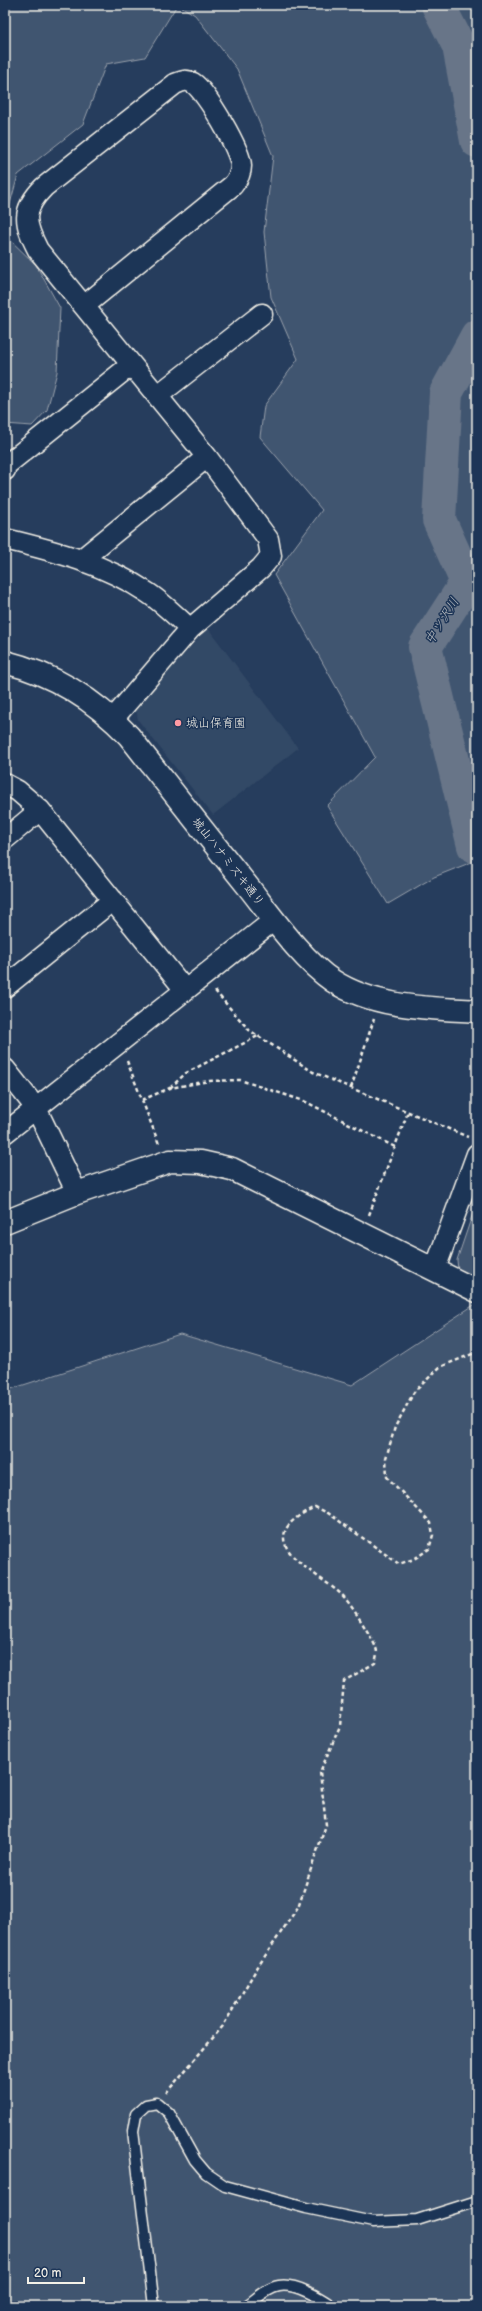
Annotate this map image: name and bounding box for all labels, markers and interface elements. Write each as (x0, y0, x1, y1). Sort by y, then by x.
water label: 中ツ沢川 (421, 595, 463, 647)
place label: 城山保育園 (186, 716, 246, 731)
marker: 城山保育園 (173, 718, 183, 728)
street label: 城山ハナミズキ通り (189, 815, 267, 909)
scale bar (28, 2259, 84, 2285)
text: 20 m (34, 2266, 61, 2281)

